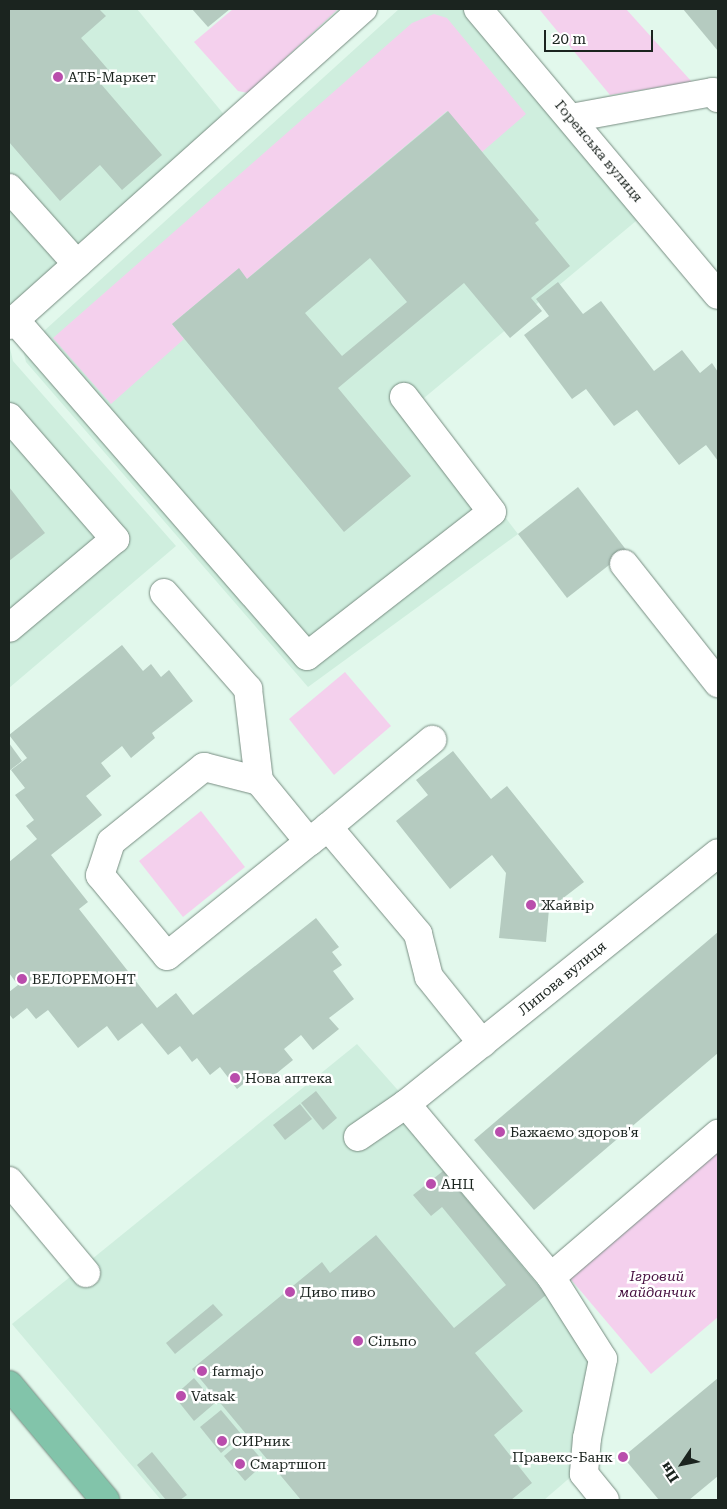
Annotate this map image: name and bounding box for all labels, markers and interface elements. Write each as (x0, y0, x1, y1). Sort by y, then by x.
scale bar (547, 20, 656, 52)
text: 20 m (552, 30, 586, 48)
place label: АТБ-Маркет (68, 69, 156, 85)
marker: АТБ-Маркет (52, 71, 64, 83)
street label: Горенська вулиця (552, 97, 646, 205)
place label: Жайвір (541, 897, 594, 913)
marker: Жайвір (525, 899, 537, 911)
street label: Липова вулиця (515, 937, 609, 1019)
place label: ВЕЛОРЕМОНТ (32, 971, 136, 987)
marker: ВЕЛОРЕМОНТ (16, 973, 28, 985)
place label: Нова аптека (245, 1070, 332, 1086)
marker: Нова аптека (229, 1072, 241, 1084)
place label: Бажаємо здоров'я (510, 1124, 639, 1140)
marker: Бажаємо здоров'я (494, 1126, 506, 1138)
place label: АНЦ (441, 1176, 474, 1192)
marker: АНЦ (425, 1178, 437, 1190)
park label: Ігровий майданчик (618, 1268, 696, 1300)
place label: Диво пиво (300, 1284, 376, 1300)
marker: Диво пиво (284, 1286, 296, 1298)
place label: Сільпо (368, 1333, 417, 1349)
marker: Сільпо (352, 1335, 364, 1347)
place label: farmajo (212, 1363, 264, 1379)
marker: farmajo (196, 1365, 208, 1377)
place label: Vatsak (191, 1388, 236, 1404)
marker: Vatsak (175, 1390, 187, 1402)
place label: СИРник (232, 1433, 290, 1449)
marker: СИРник (216, 1435, 228, 1447)
north arrow (657, 1439, 707, 1489)
place label: Правекс-Банк (512, 1449, 613, 1465)
marker: Правекс-Банк (617, 1451, 629, 1463)
place label: Смартшоп (250, 1456, 326, 1472)
marker: Смартшоп (234, 1458, 246, 1470)
text: Пн (657, 1459, 682, 1486)

